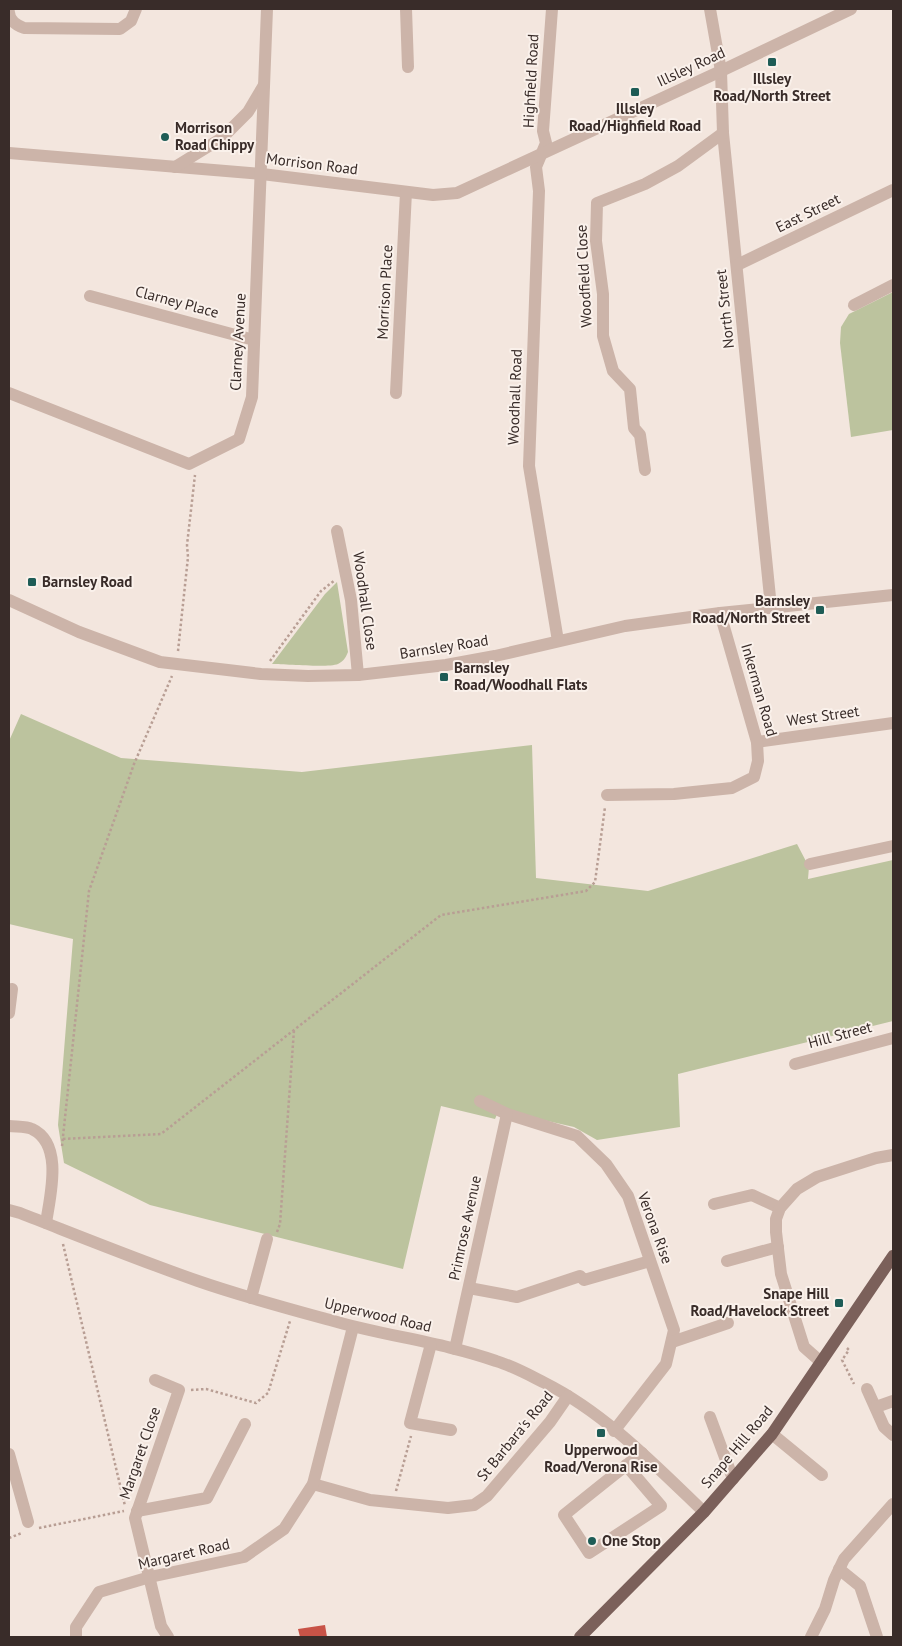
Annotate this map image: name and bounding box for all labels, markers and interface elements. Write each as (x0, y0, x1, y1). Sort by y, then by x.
street label: Highfield Road (519, 33, 542, 129)
street label: Illsley Road (654, 42, 728, 91)
marker: Illsley Road/North Street (766, 56, 778, 68)
place label: Illsley Road/North Street (713, 69, 832, 105)
marker: Illsley Road/Highfield Road (629, 86, 641, 98)
place label: Illsley Road/Highfield Road (569, 99, 701, 135)
place label: Morrison Road Chippy (175, 118, 255, 154)
marker: Morrison Road Chippy (159, 131, 171, 143)
street label: Morrison Road (265, 148, 359, 179)
street label: East Street (773, 189, 843, 236)
street label: Woodfield Close (571, 224, 596, 328)
street label: Morrison Place (373, 244, 396, 340)
street label: North Street (711, 269, 738, 349)
street label: Clarney Place (133, 281, 221, 322)
street label: Clarney Avenue (225, 293, 250, 391)
street label: Woodhall Road (503, 349, 526, 445)
street label: Woodhall Close (349, 550, 382, 651)
place label: Barnsley Road (42, 572, 132, 591)
marker: Barnsley Road (26, 576, 38, 588)
place label: Barnsley Road/North Street (692, 591, 811, 627)
marker: Barnsley Road/North Street (814, 604, 826, 616)
street label: Barnsley Road (398, 630, 490, 663)
street label: Inkerman Road (737, 641, 782, 739)
place label: Barnsley Road/Woodhall Flats (454, 658, 588, 694)
marker: Barnsley Road/Woodhall Flats (438, 671, 450, 683)
street label: West Street (785, 701, 860, 730)
street label: Hill Street (806, 1017, 874, 1052)
street label: Primrose Avenue (444, 1174, 485, 1282)
street label: Verona Rise (633, 1188, 677, 1266)
place label: Snape Hill Road/Havelock Street (691, 1284, 830, 1320)
street label: Upperwood Road (323, 1293, 434, 1336)
marker: Snape Hill Road/Havelock Street (833, 1297, 845, 1309)
street label: St Barbara's Road (472, 1387, 557, 1485)
street label: Snape Hill Road (697, 1402, 777, 1492)
street label: Margaret Close (115, 1404, 164, 1502)
marker: Upperwood Road/Verona Rise (595, 1427, 607, 1439)
place label: Upperwood Road/Verona Rise (544, 1440, 658, 1476)
place label: One Stop (602, 1531, 661, 1550)
street label: Margaret Road (136, 1534, 232, 1573)
marker: One Stop (586, 1535, 598, 1547)

